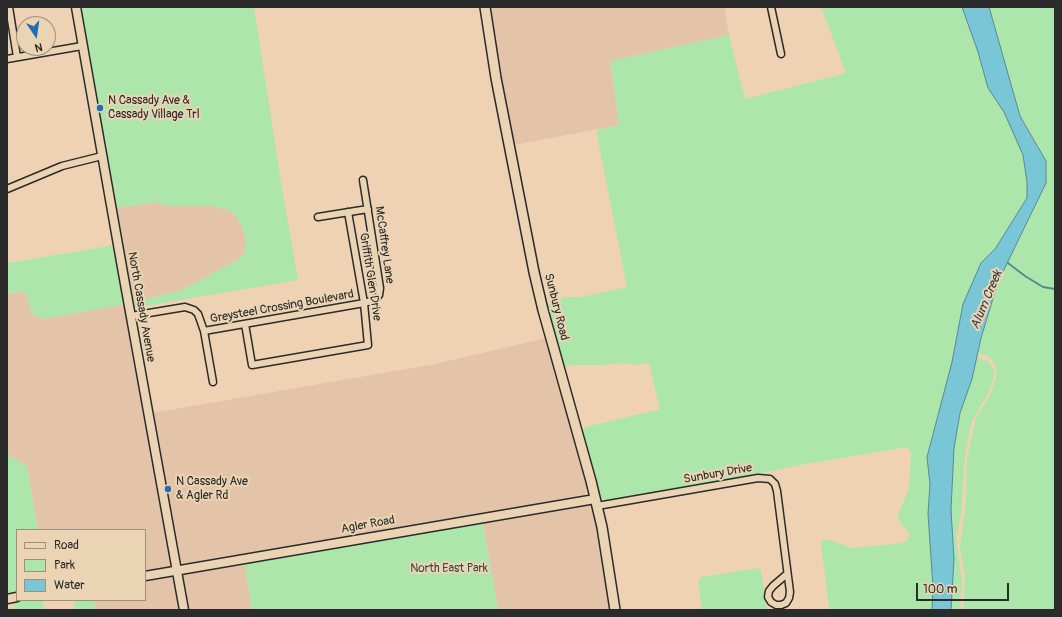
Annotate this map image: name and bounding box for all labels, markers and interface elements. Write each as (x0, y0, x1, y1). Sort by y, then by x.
north arrow (16, 16, 56, 56)
text: N (34, 40, 44, 54)
place label: N Cassady Ave & Cassady Village Trl (108, 94, 199, 122)
marker: N Cassady Ave & Cassady Village Trl (95, 103, 105, 113)
street label: McCaffrey Lane (371, 205, 397, 285)
street label: Griffith Glen Drive (356, 232, 384, 322)
street label: North Cassady Avenue (124, 251, 158, 363)
water label: Alum Creek (968, 268, 1006, 332)
street label: Sunbury Road (541, 272, 571, 342)
street label: Greysteel Crossing Boulevard (209, 287, 355, 327)
street label: Sunbury Drive (683, 461, 753, 487)
place label: N Cassady Ave & Agler Rd (176, 475, 248, 503)
marker: N Cassady Ave & Agler Rd (163, 484, 173, 494)
street label: Agler Road (340, 513, 396, 537)
legend (16, 529, 146, 601)
text: Road (54, 538, 79, 553)
text: Park (54, 558, 75, 573)
park label: North East Park (410, 562, 488, 576)
scale bar (918, 575, 1011, 601)
text: Water (54, 578, 85, 593)
text: 100 m (923, 582, 957, 597)

